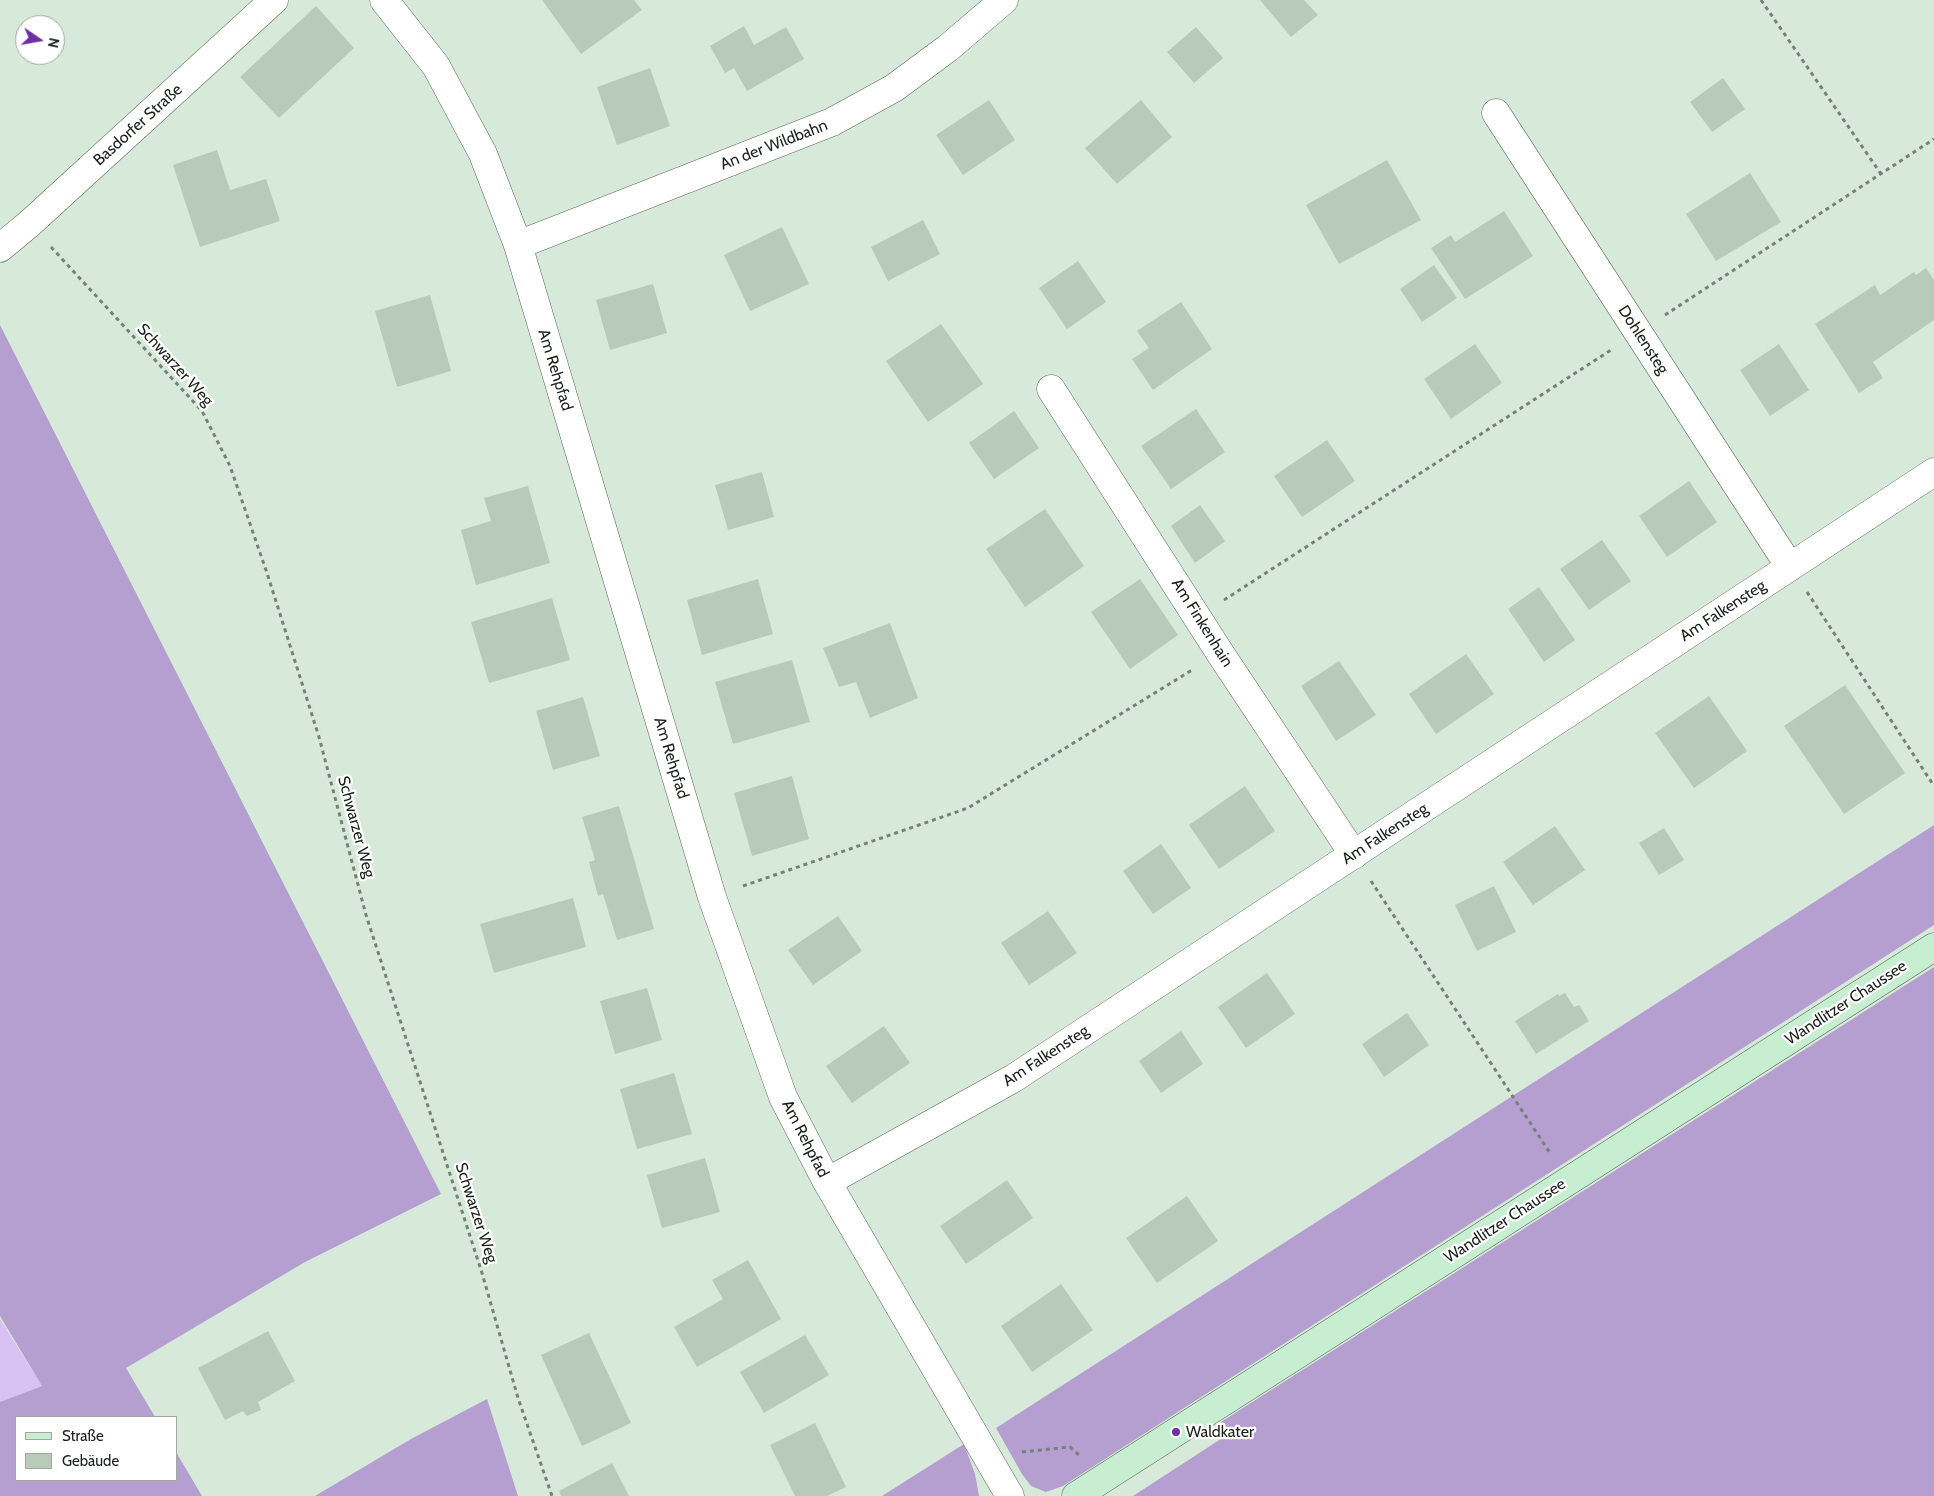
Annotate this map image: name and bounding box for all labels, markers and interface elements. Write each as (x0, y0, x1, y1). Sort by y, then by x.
north arrow (15, 15, 65, 65)
text: N (44, 36, 64, 50)
street label: Basdorfer Straße (90, 80, 186, 170)
street label: An der Wildbahn (718, 116, 830, 174)
street label: Dohlensteg (1614, 302, 1672, 378)
street label: Schwarzer Weg (133, 320, 217, 410)
street label: Am Rehpfad (533, 327, 577, 413)
street label: Am Finkenhain (1167, 575, 1237, 671)
street label: Am Falkensteg (1676, 576, 1770, 646)
street label: Am Rehpfad (649, 715, 693, 801)
street label: Schwarzer Weg (333, 774, 379, 880)
street label: Am Falkensteg (1338, 799, 1432, 869)
street label: Wandlitzer Chaussee (1782, 957, 1910, 1049)
street label: Am Falkensteg (999, 1021, 1093, 1091)
street label: Am Rehpfad (777, 1097, 833, 1181)
street label: Schwarzer Weg (451, 1160, 501, 1266)
street label: Wandlitzer Chaussee (1441, 1175, 1569, 1267)
legend (15, 1416, 178, 1481)
place label: Waldkater (1186, 1422, 1254, 1442)
marker: Waldkater (1170, 1426, 1182, 1438)
text: Straße (62, 1427, 104, 1445)
text: Gebäude (62, 1452, 119, 1470)

